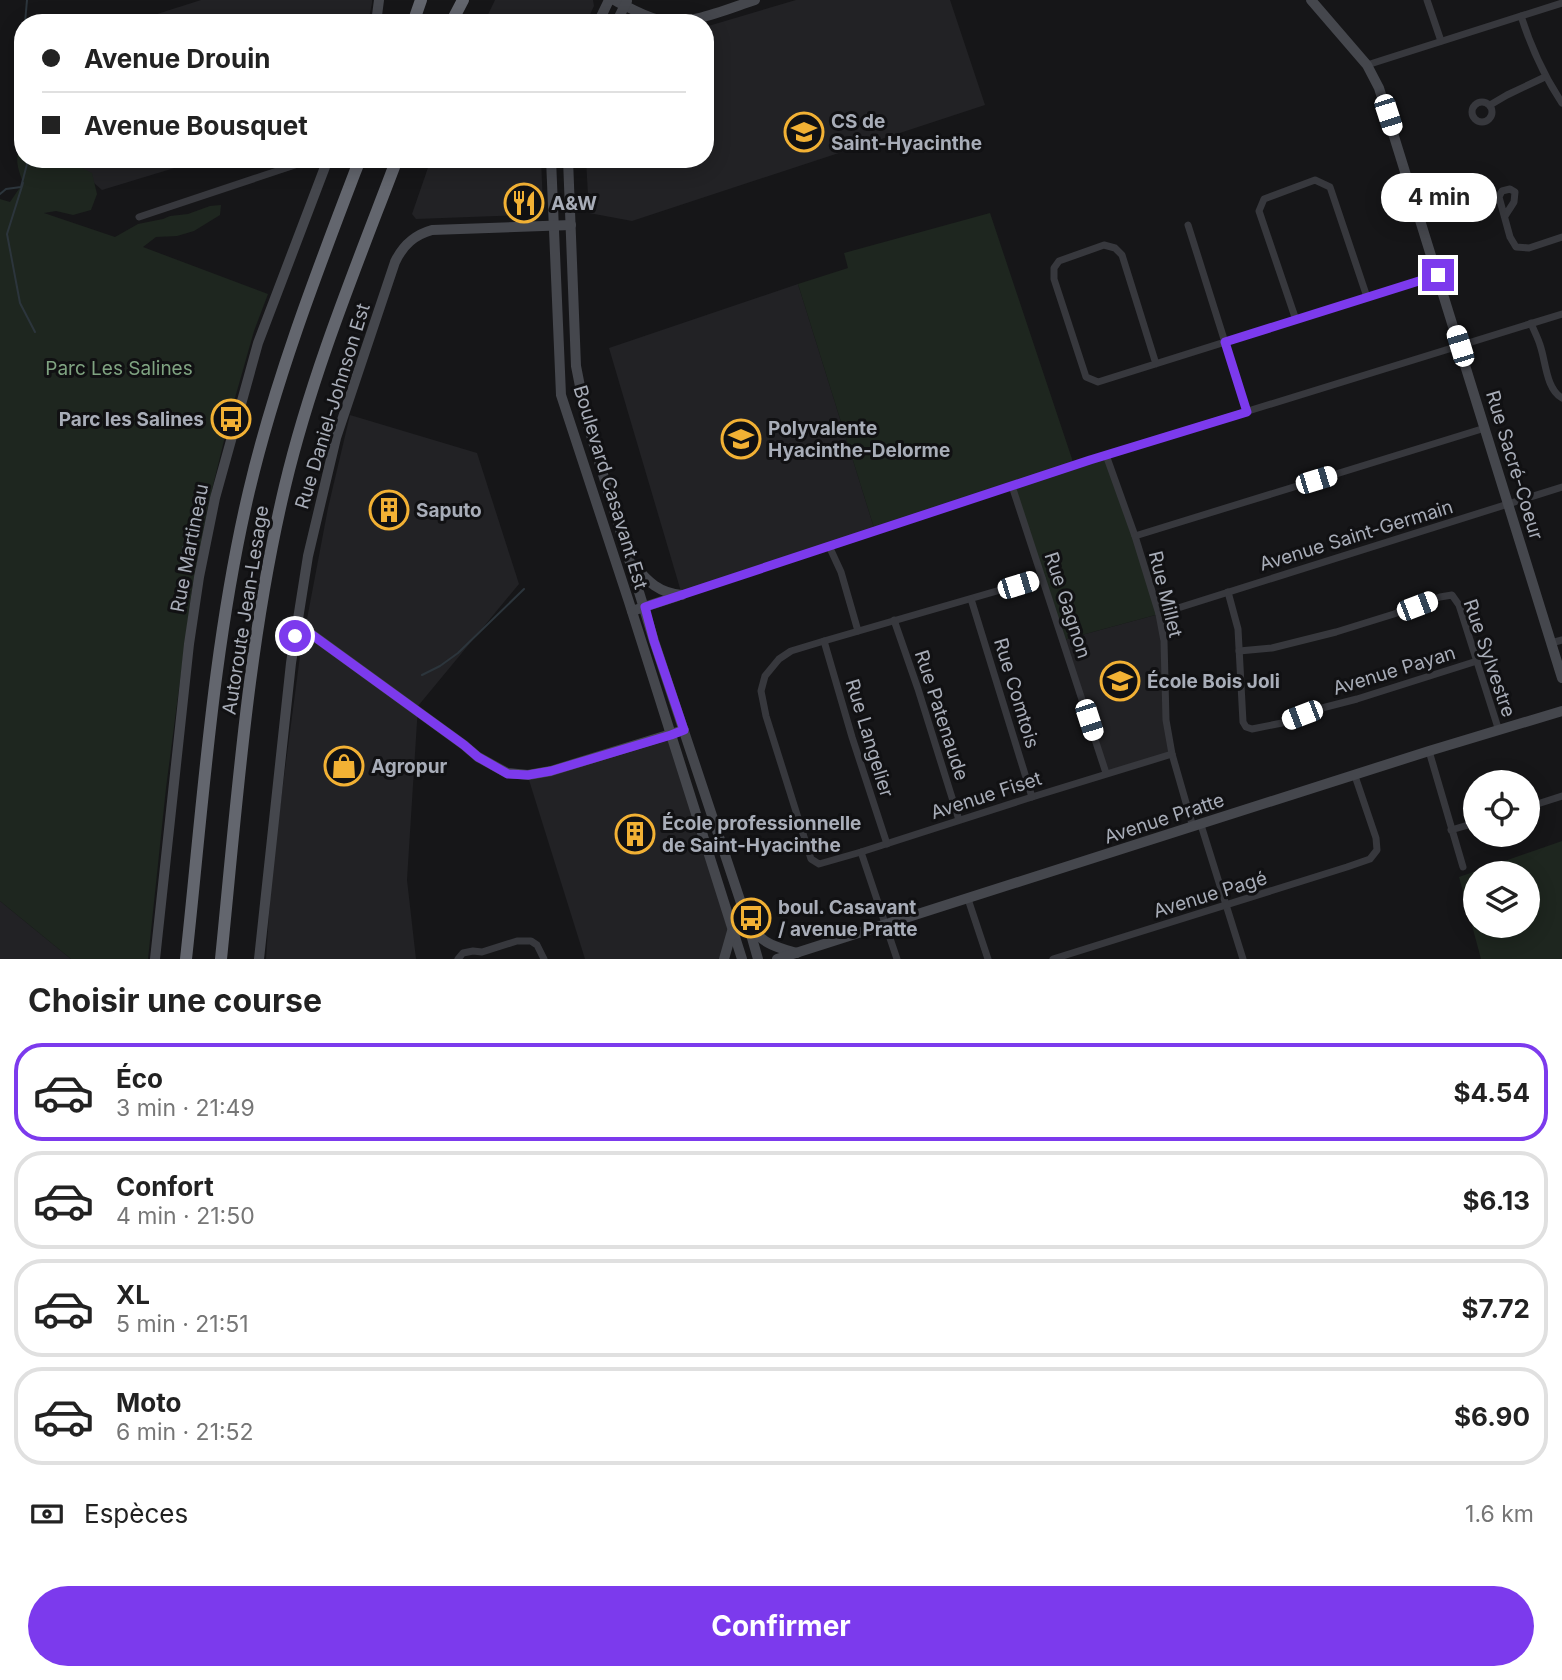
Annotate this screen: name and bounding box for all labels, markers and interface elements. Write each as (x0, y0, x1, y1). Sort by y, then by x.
text: Avenue Drouin (84, 43, 270, 74)
car (1372, 92, 1405, 138)
text: Avenue Bousquet (84, 110, 308, 141)
place label: CS de Saint-Hyacinthe (831, 110, 982, 155)
school or university icon: CS de Saint-Hyacinthe (783, 111, 825, 153)
callout: 4 min (1380, 174, 1496, 222)
restaurant icon: A&W (503, 182, 545, 224)
text: 4 min (1408, 183, 1470, 211)
place label: A&W (551, 192, 597, 215)
route end (1422, 259, 1454, 291)
street label: Rue Daniel-Johnson Est (290, 300, 375, 512)
car (1444, 323, 1477, 369)
park label: Parc Les Salines (45, 357, 193, 380)
street label: Boulevard Casavant Est (569, 382, 653, 592)
street label: Rue Sacré-Coeur (1481, 388, 1548, 543)
bus stop icon: Parc les Salines (210, 398, 252, 440)
place label: Parc les Salines (59, 408, 204, 431)
place label: Polyvalente Hyacinthe-Delorme (768, 417, 950, 462)
school or university icon: Polyvalente Hyacinthe-Delorme (720, 418, 762, 460)
car (1293, 464, 1340, 496)
street label: Rue Martineau (166, 482, 213, 614)
building icon: Saputo (368, 489, 410, 531)
street label: Avenue Saint-Germain (1257, 495, 1456, 576)
place label: Saputo (416, 499, 482, 522)
street label: Autoroute Jean-Lesage (218, 504, 273, 716)
street label: Rue Gagnon (1040, 549, 1095, 661)
street label: Rue Millet (1144, 549, 1187, 640)
car (995, 569, 1042, 601)
car (1394, 589, 1441, 623)
street label: Rue Sylvestre (1459, 596, 1520, 720)
route start (279, 620, 311, 652)
street label: Rue Comtois (989, 635, 1044, 751)
street label: Avenue Payan (1330, 641, 1458, 700)
street label: Rue Patenaude (910, 647, 973, 783)
school or university icon: École Bois Joli (1099, 660, 1141, 702)
place label: École Bois Joli (1147, 670, 1280, 693)
street label: Rue Langelier (841, 676, 898, 800)
car (1073, 697, 1106, 743)
car (1279, 698, 1326, 732)
shop icon: Agropur (323, 745, 365, 787)
place label: Agropur (371, 755, 447, 778)
street label: Avenue Fiset (928, 767, 1045, 824)
map controls (1463, 770, 1540, 938)
button: locate (1463, 770, 1540, 847)
street label: Avenue Pratte (1101, 788, 1227, 849)
place label: École professionnelle de Saint-Hyacinthe (662, 812, 861, 857)
building icon: École professionnelle de Saint-Hyacinthe (614, 813, 656, 855)
button: layers (1463, 861, 1540, 938)
street label: Avenue Pagé (1151, 866, 1270, 923)
place label: boul. Casavant / avenue Pratte (778, 896, 918, 941)
bus stop icon: boul. Casavant / avenue Pratte (730, 897, 772, 939)
text: Choisir une course (28, 981, 322, 1020)
icon: car (32, 1061, 95, 1124)
text: Éco (116, 1063, 163, 1094)
text: $4.54 (1454, 1077, 1530, 1108)
text: 3 min · 21:49 (116, 1094, 255, 1122)
icon: car (32, 1169, 95, 1232)
text: Confort (116, 1171, 214, 1202)
text: $6.13 (1463, 1185, 1530, 1216)
text: 4 min · 21:50 (116, 1202, 255, 1230)
icon: car (32, 1277, 95, 1340)
text: XL (116, 1279, 150, 1310)
text: $7.72 (1462, 1293, 1530, 1324)
text: 5 min · 21:51 (116, 1310, 249, 1338)
icon: car (32, 1385, 95, 1448)
text: Moto (116, 1387, 181, 1418)
text: $6.90 (1454, 1401, 1530, 1432)
text: 6 min · 21:52 (116, 1418, 254, 1446)
icon: cash (28, 1495, 66, 1533)
text: Espèces (84, 1498, 188, 1529)
text: 1.6 km (1465, 1500, 1534, 1528)
button: Confirmer (28, 1586, 1534, 1666)

